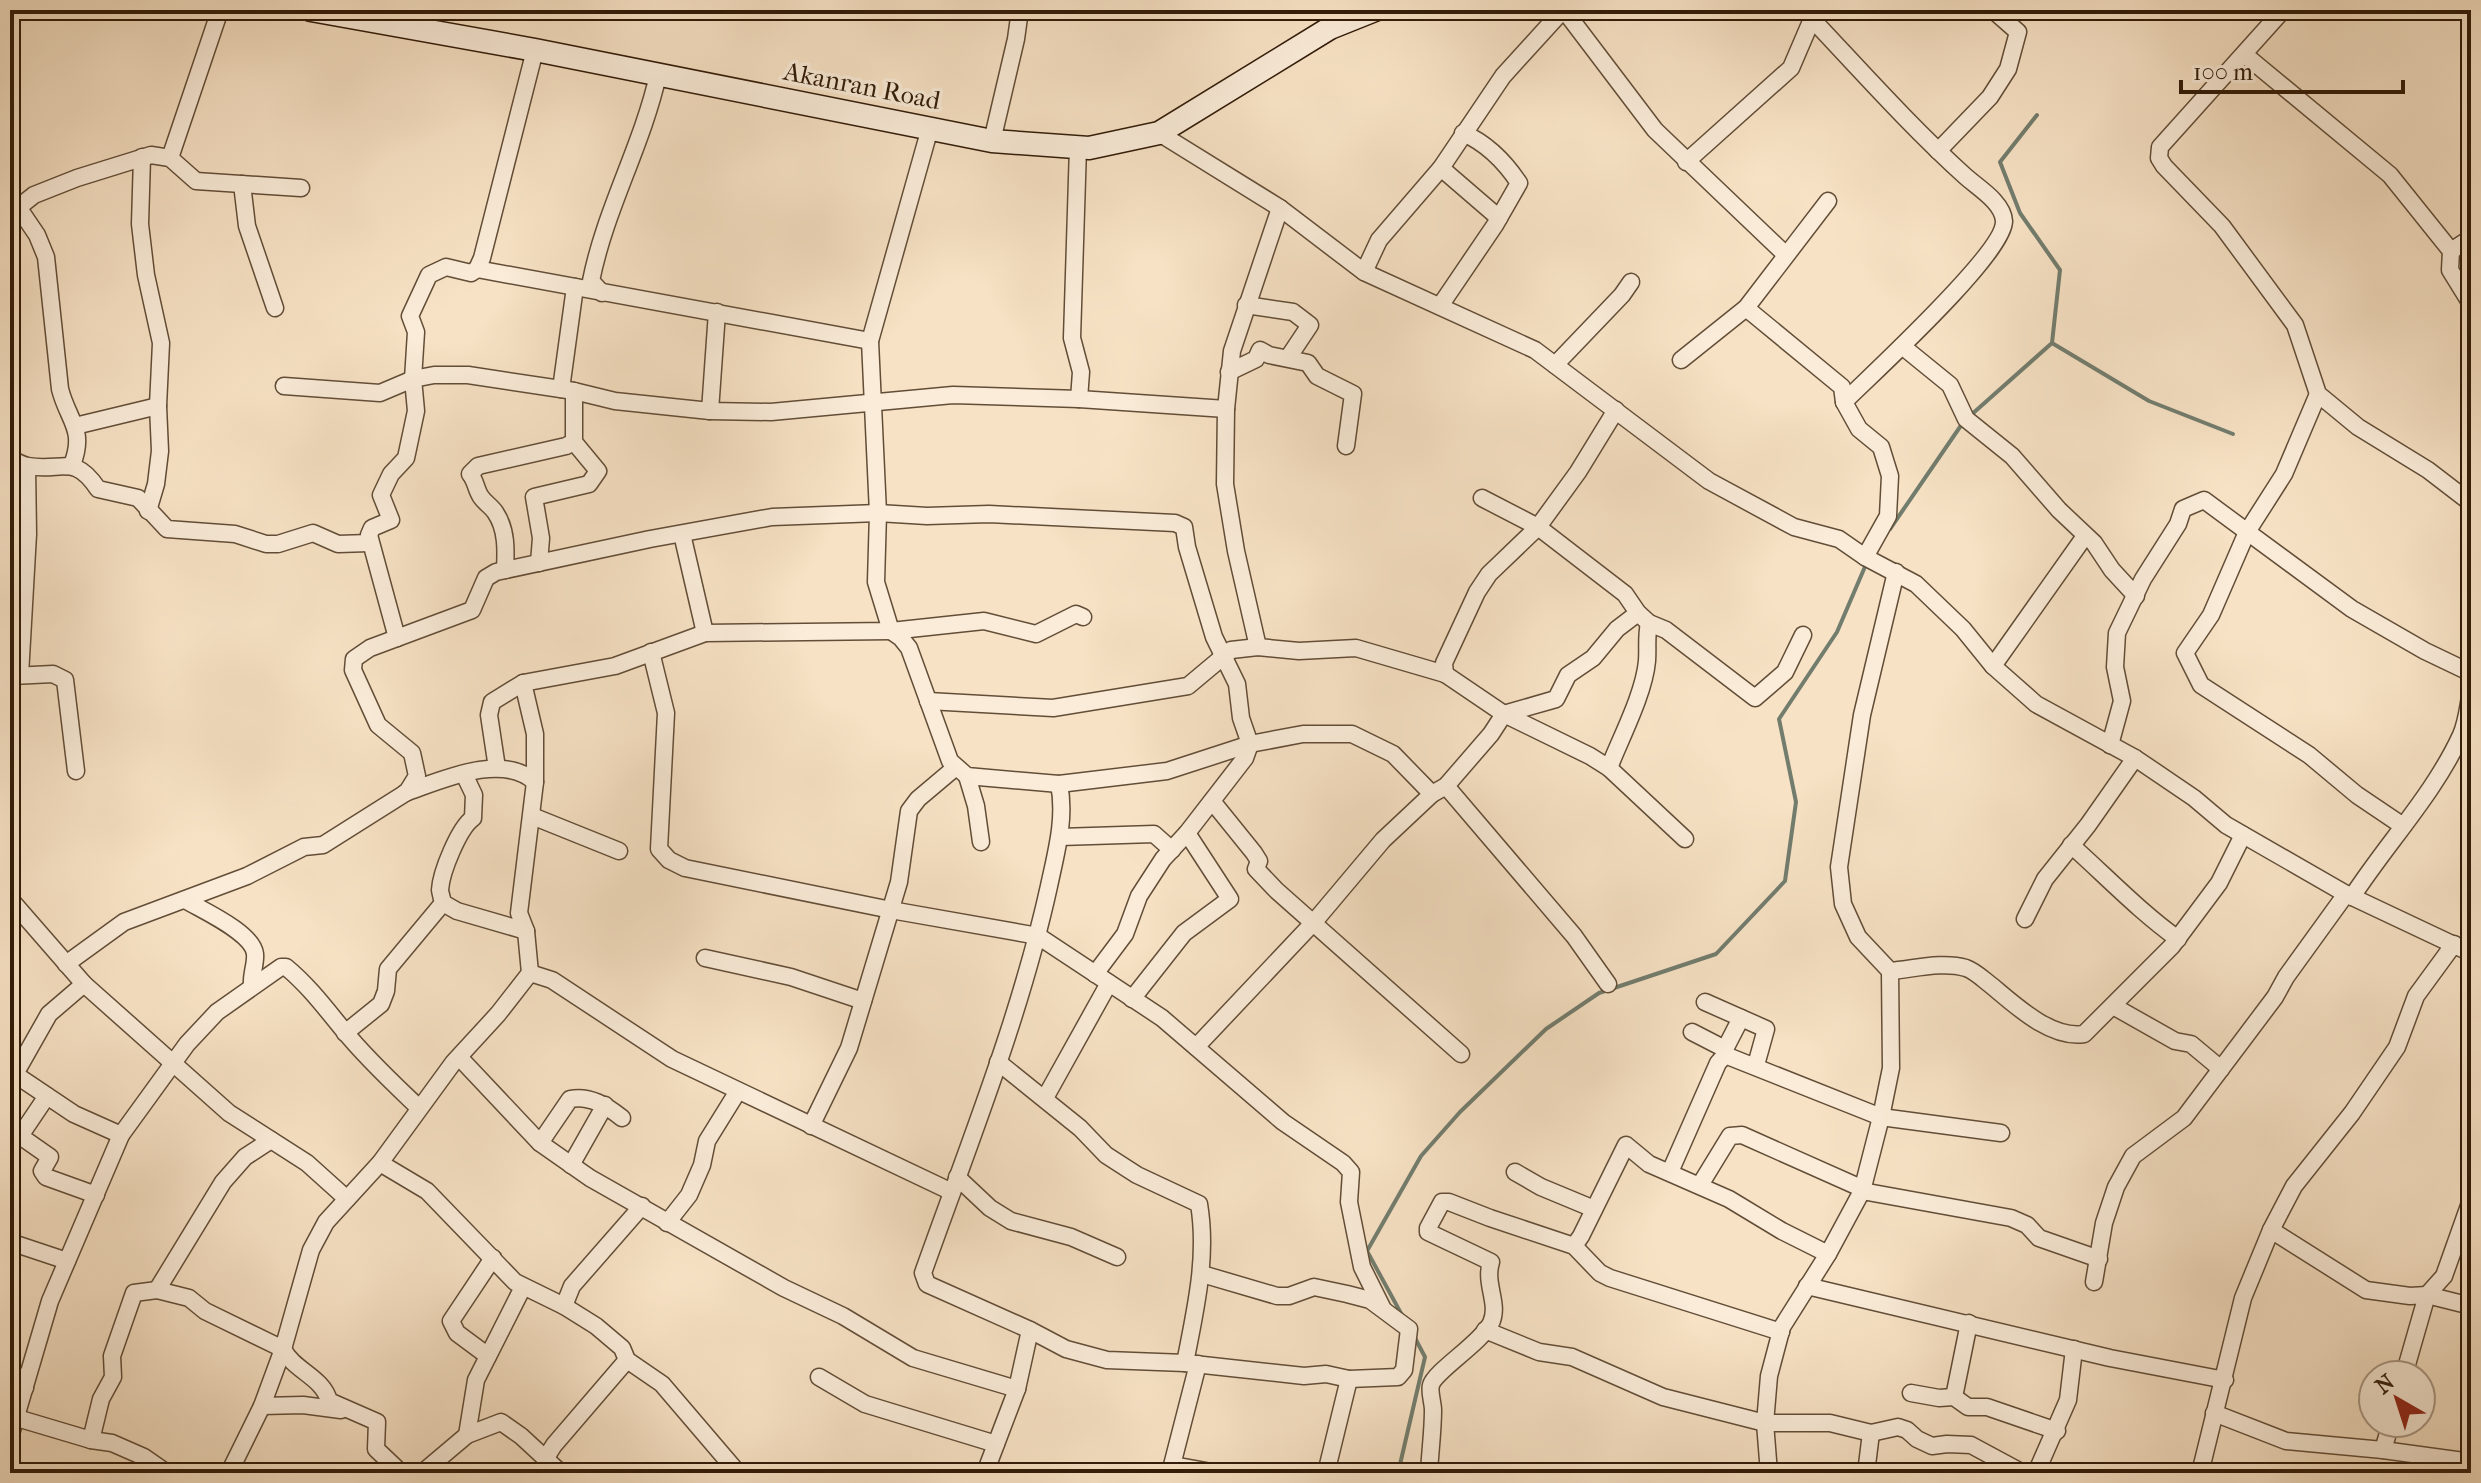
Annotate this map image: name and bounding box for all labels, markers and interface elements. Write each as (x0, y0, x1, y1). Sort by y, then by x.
scale bar (2181, 44, 2403, 94)
street label: Akanran Road (780, 55, 944, 117)
text: 100 m (2193, 58, 2253, 86)
north arrow (2357, 1359, 2437, 1439)
text: N (2370, 1369, 2400, 1400)

